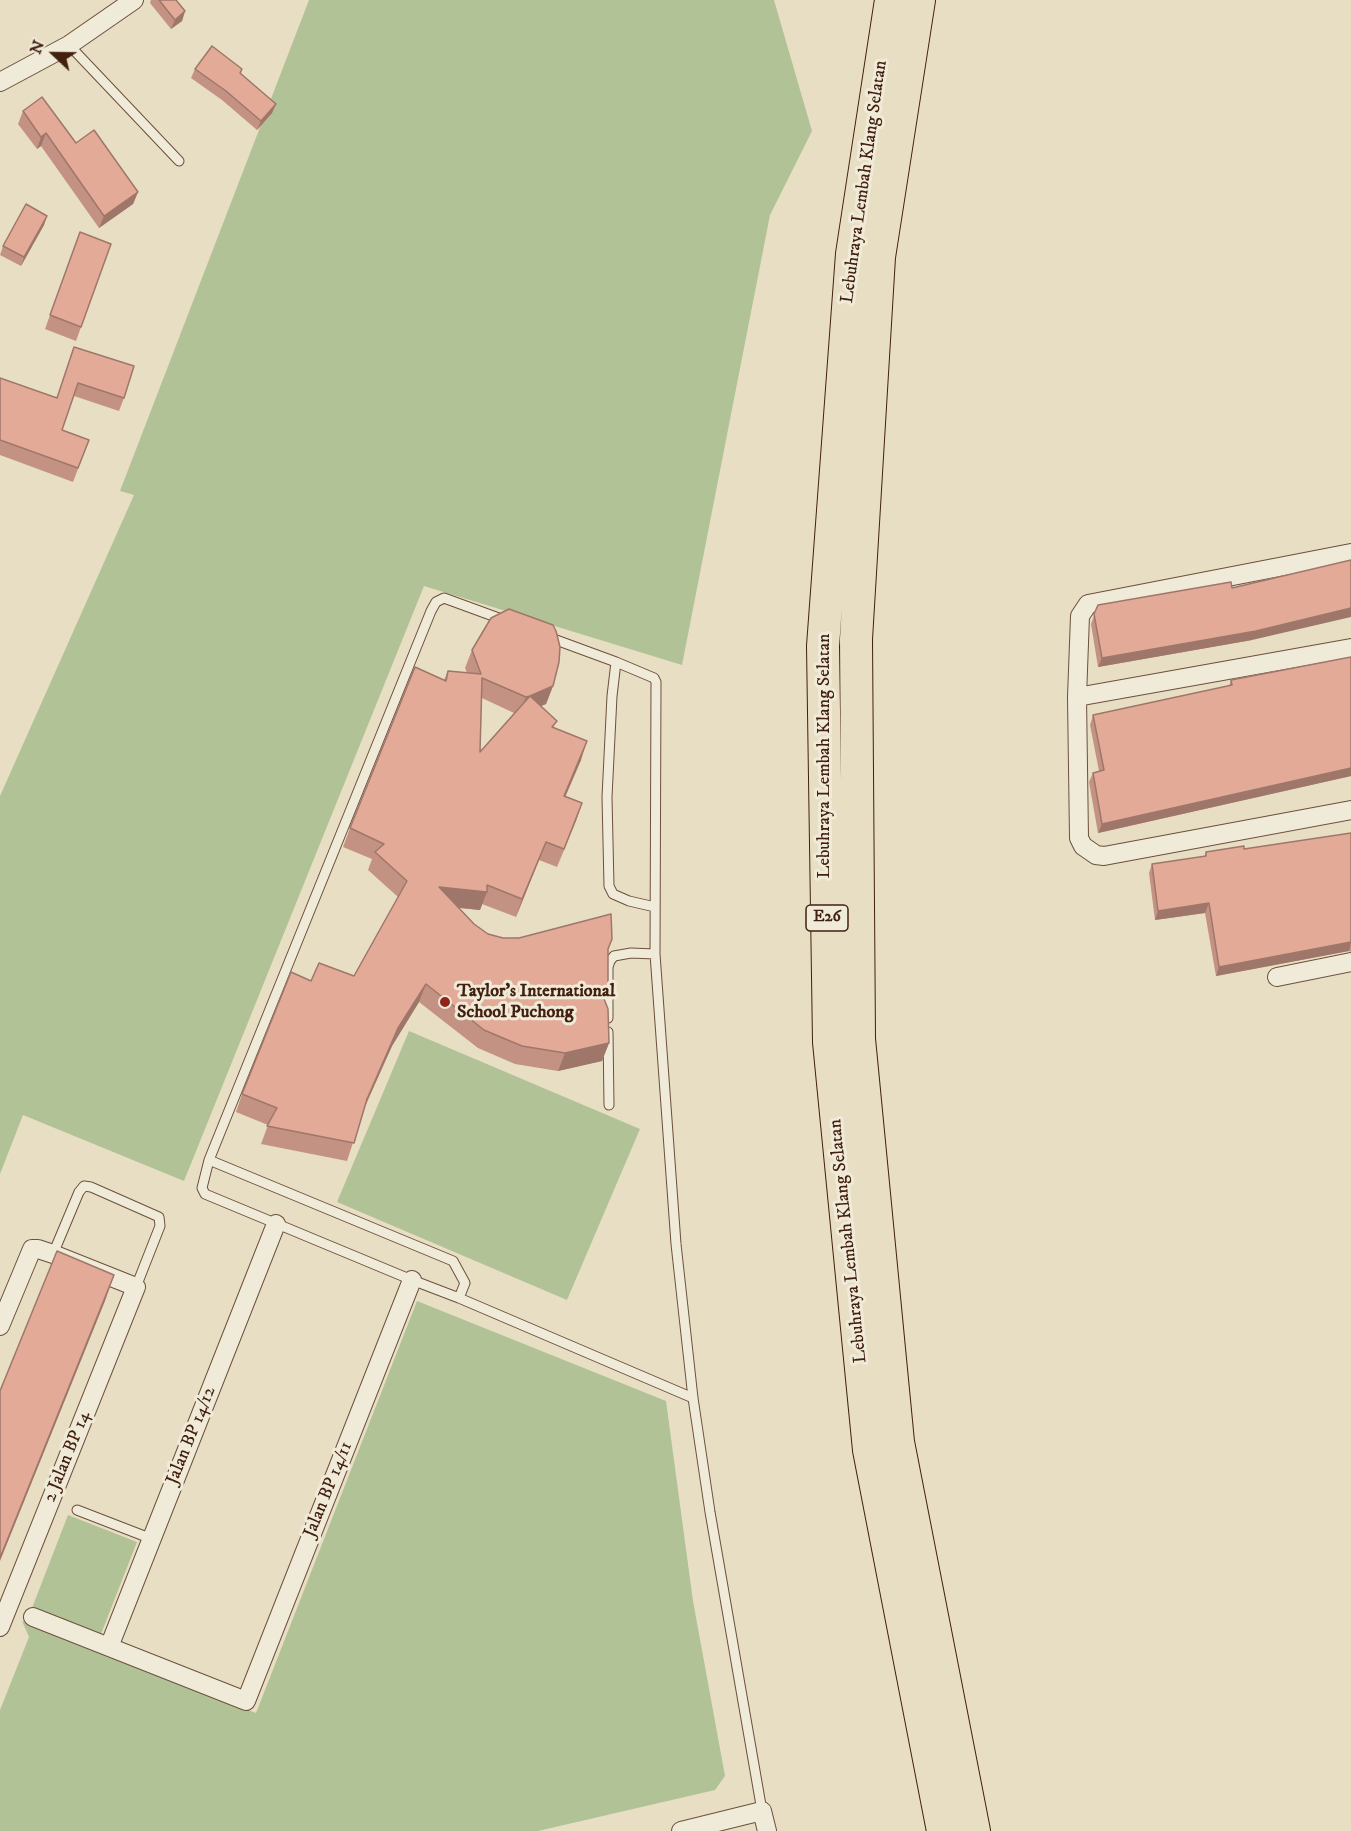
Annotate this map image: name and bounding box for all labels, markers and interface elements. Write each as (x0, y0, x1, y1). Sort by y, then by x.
north arrow (24, 24, 84, 84)
text: N (26, 37, 49, 57)
street label: Lebuhraya Lembah Klang Selatan (837, 59, 893, 305)
street label: Lebuhraya Lembah Klang Selatan (814, 633, 836, 879)
road number: E26 (806, 905, 848, 931)
place label: Taylor's International School Puchong (457, 981, 615, 1024)
marker: Taylor's International School Puchong (438, 995, 452, 1009)
street label: Lebuhraya Lembah Klang Selatan (825, 1118, 873, 1364)
street label: Jalan BP 14/12 (163, 1384, 221, 1488)
street label: 2 Jalan BP 14 (40, 1408, 96, 1506)
street label: Jalan BP 14/11 (300, 1439, 358, 1541)

